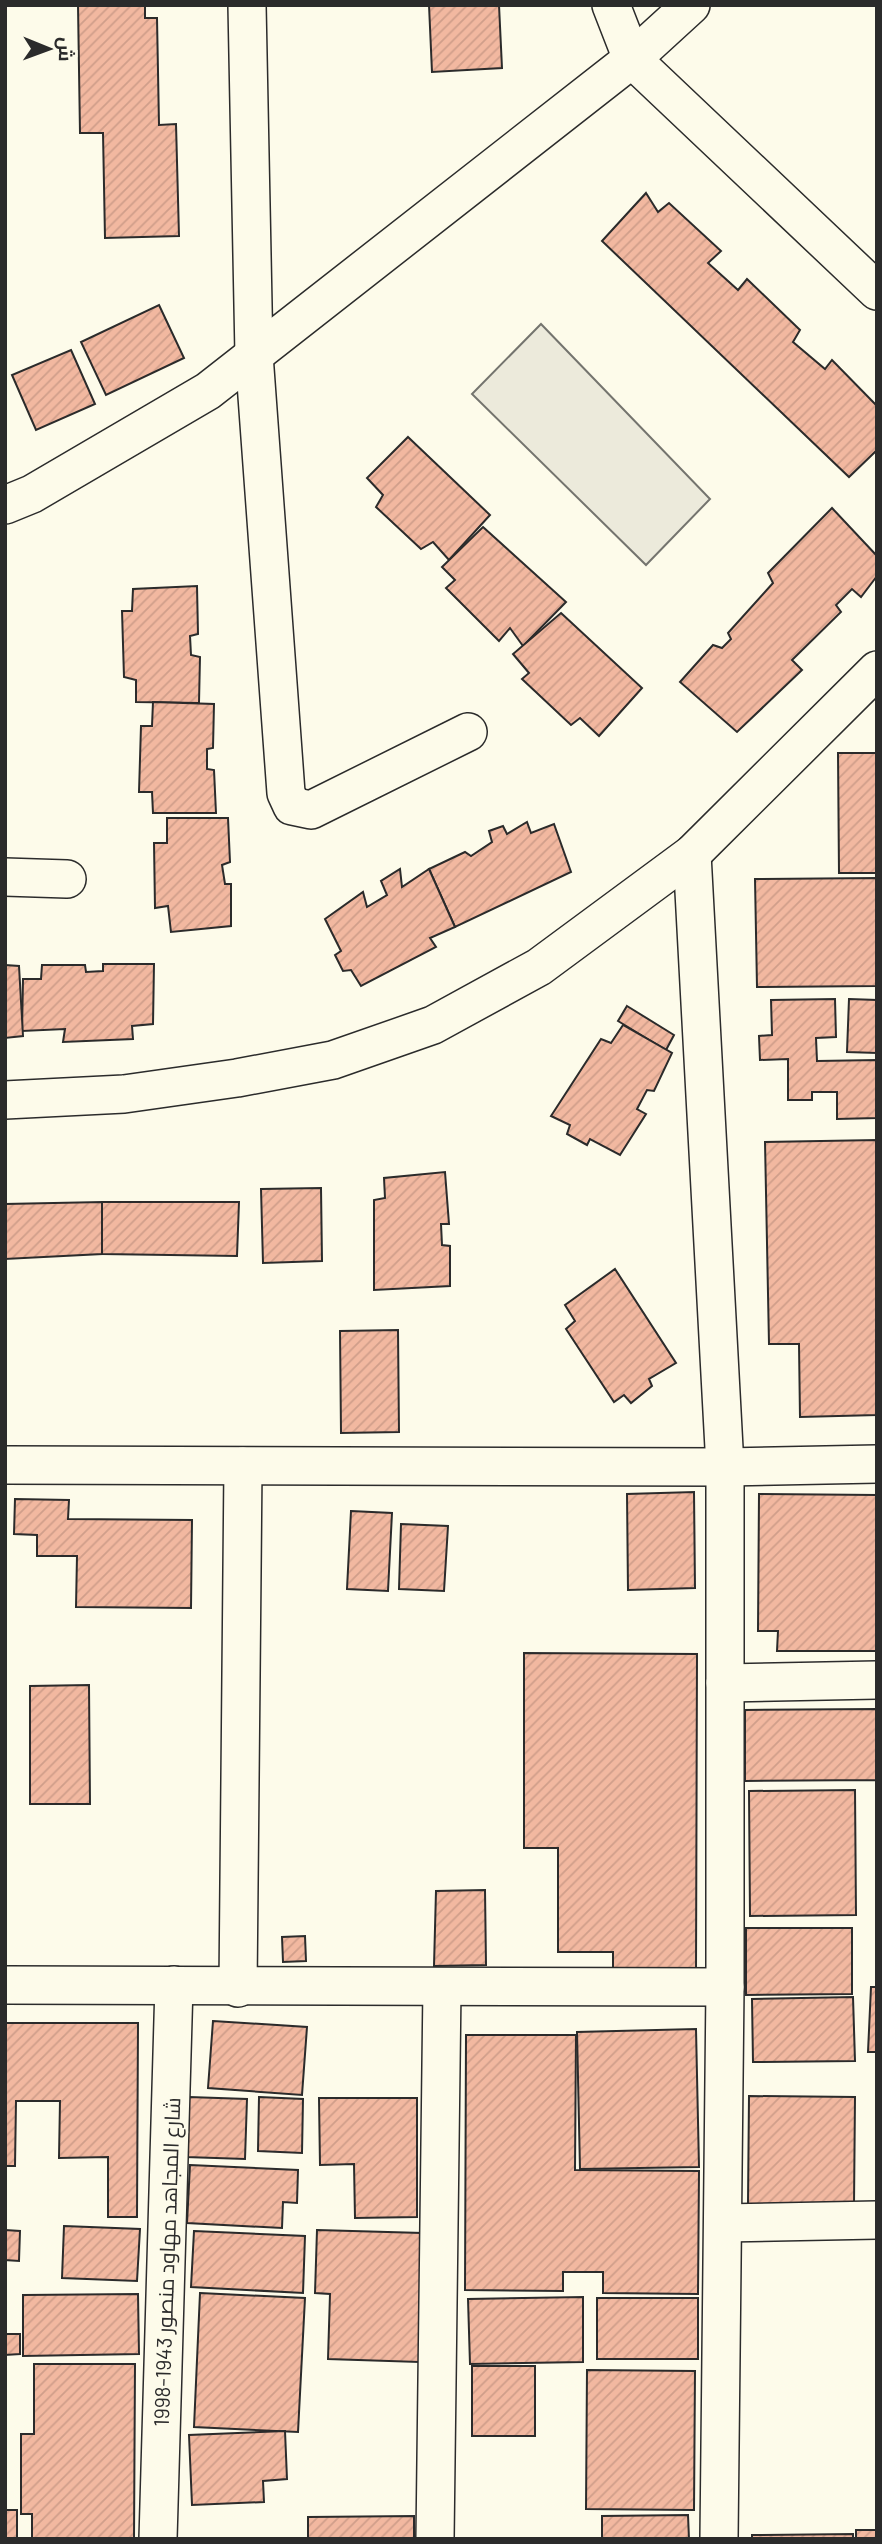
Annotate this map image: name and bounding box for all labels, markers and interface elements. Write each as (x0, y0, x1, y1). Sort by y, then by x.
north arrow (14, 14, 84, 84)
text: ش (54, 37, 78, 62)
street label: شارع المجاهد مهاود منصور 1943-1998 (148, 2097, 187, 2427)

